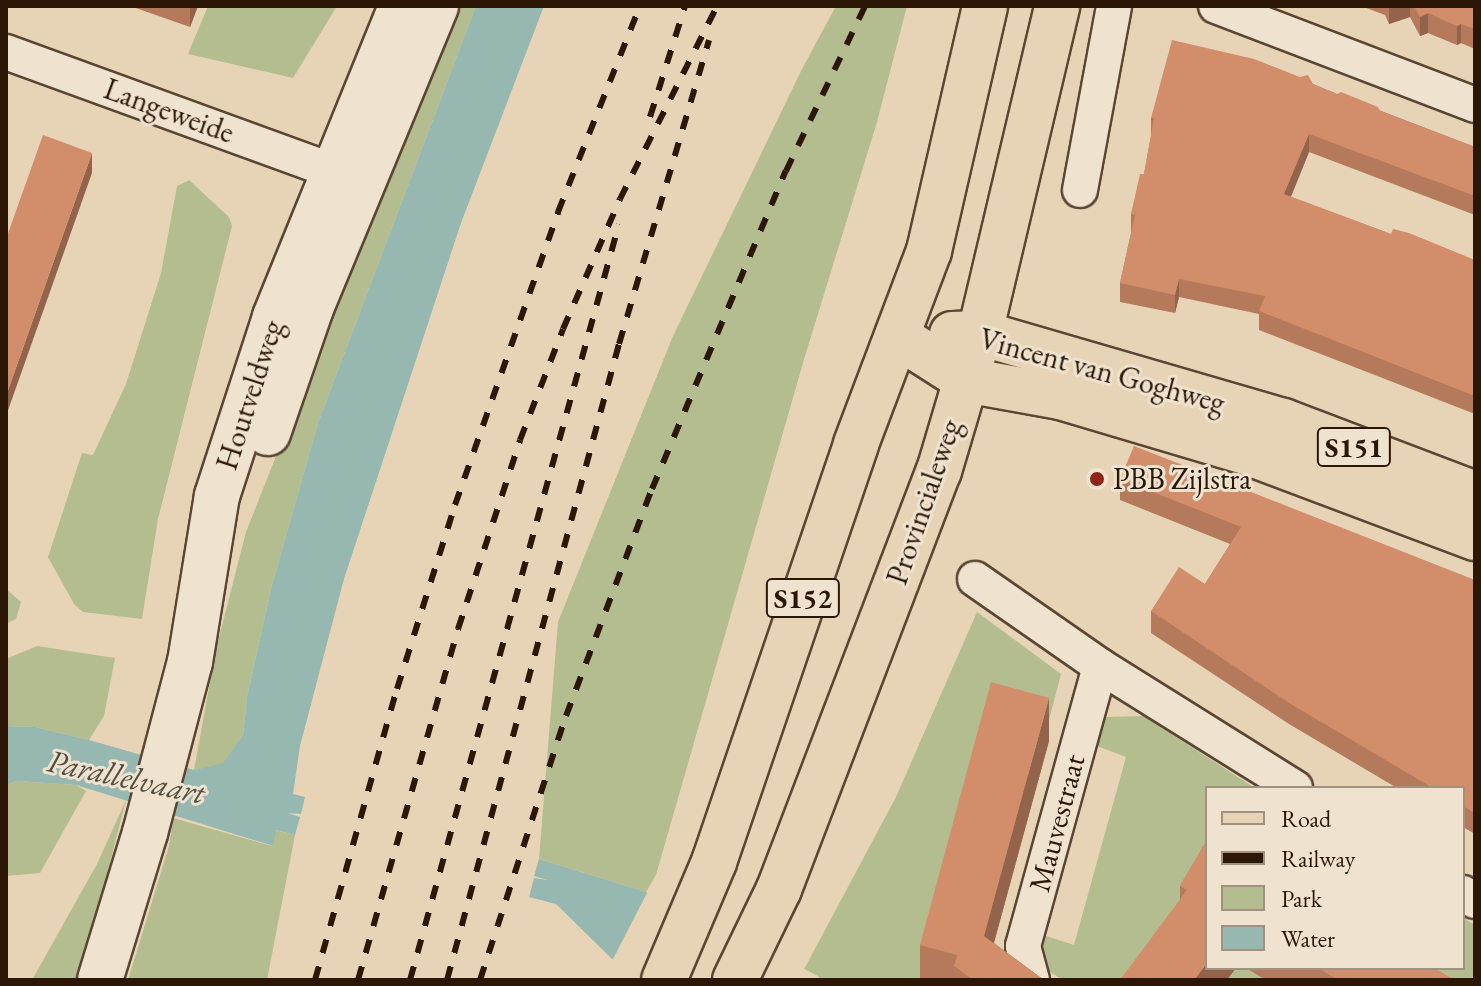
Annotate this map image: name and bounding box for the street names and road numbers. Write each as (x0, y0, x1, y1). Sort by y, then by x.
street label: Langeweide (99, 71, 239, 151)
street label: Houtveldweg (209, 316, 291, 474)
street label: Vincent van Goghweg (975, 321, 1229, 421)
street label: Provincialeweg (879, 415, 969, 589)
road number: S151 (1316, 423, 1392, 471)
road number: S152 (765, 574, 841, 622)
street label: Mauvestraat (1021, 750, 1093, 896)

